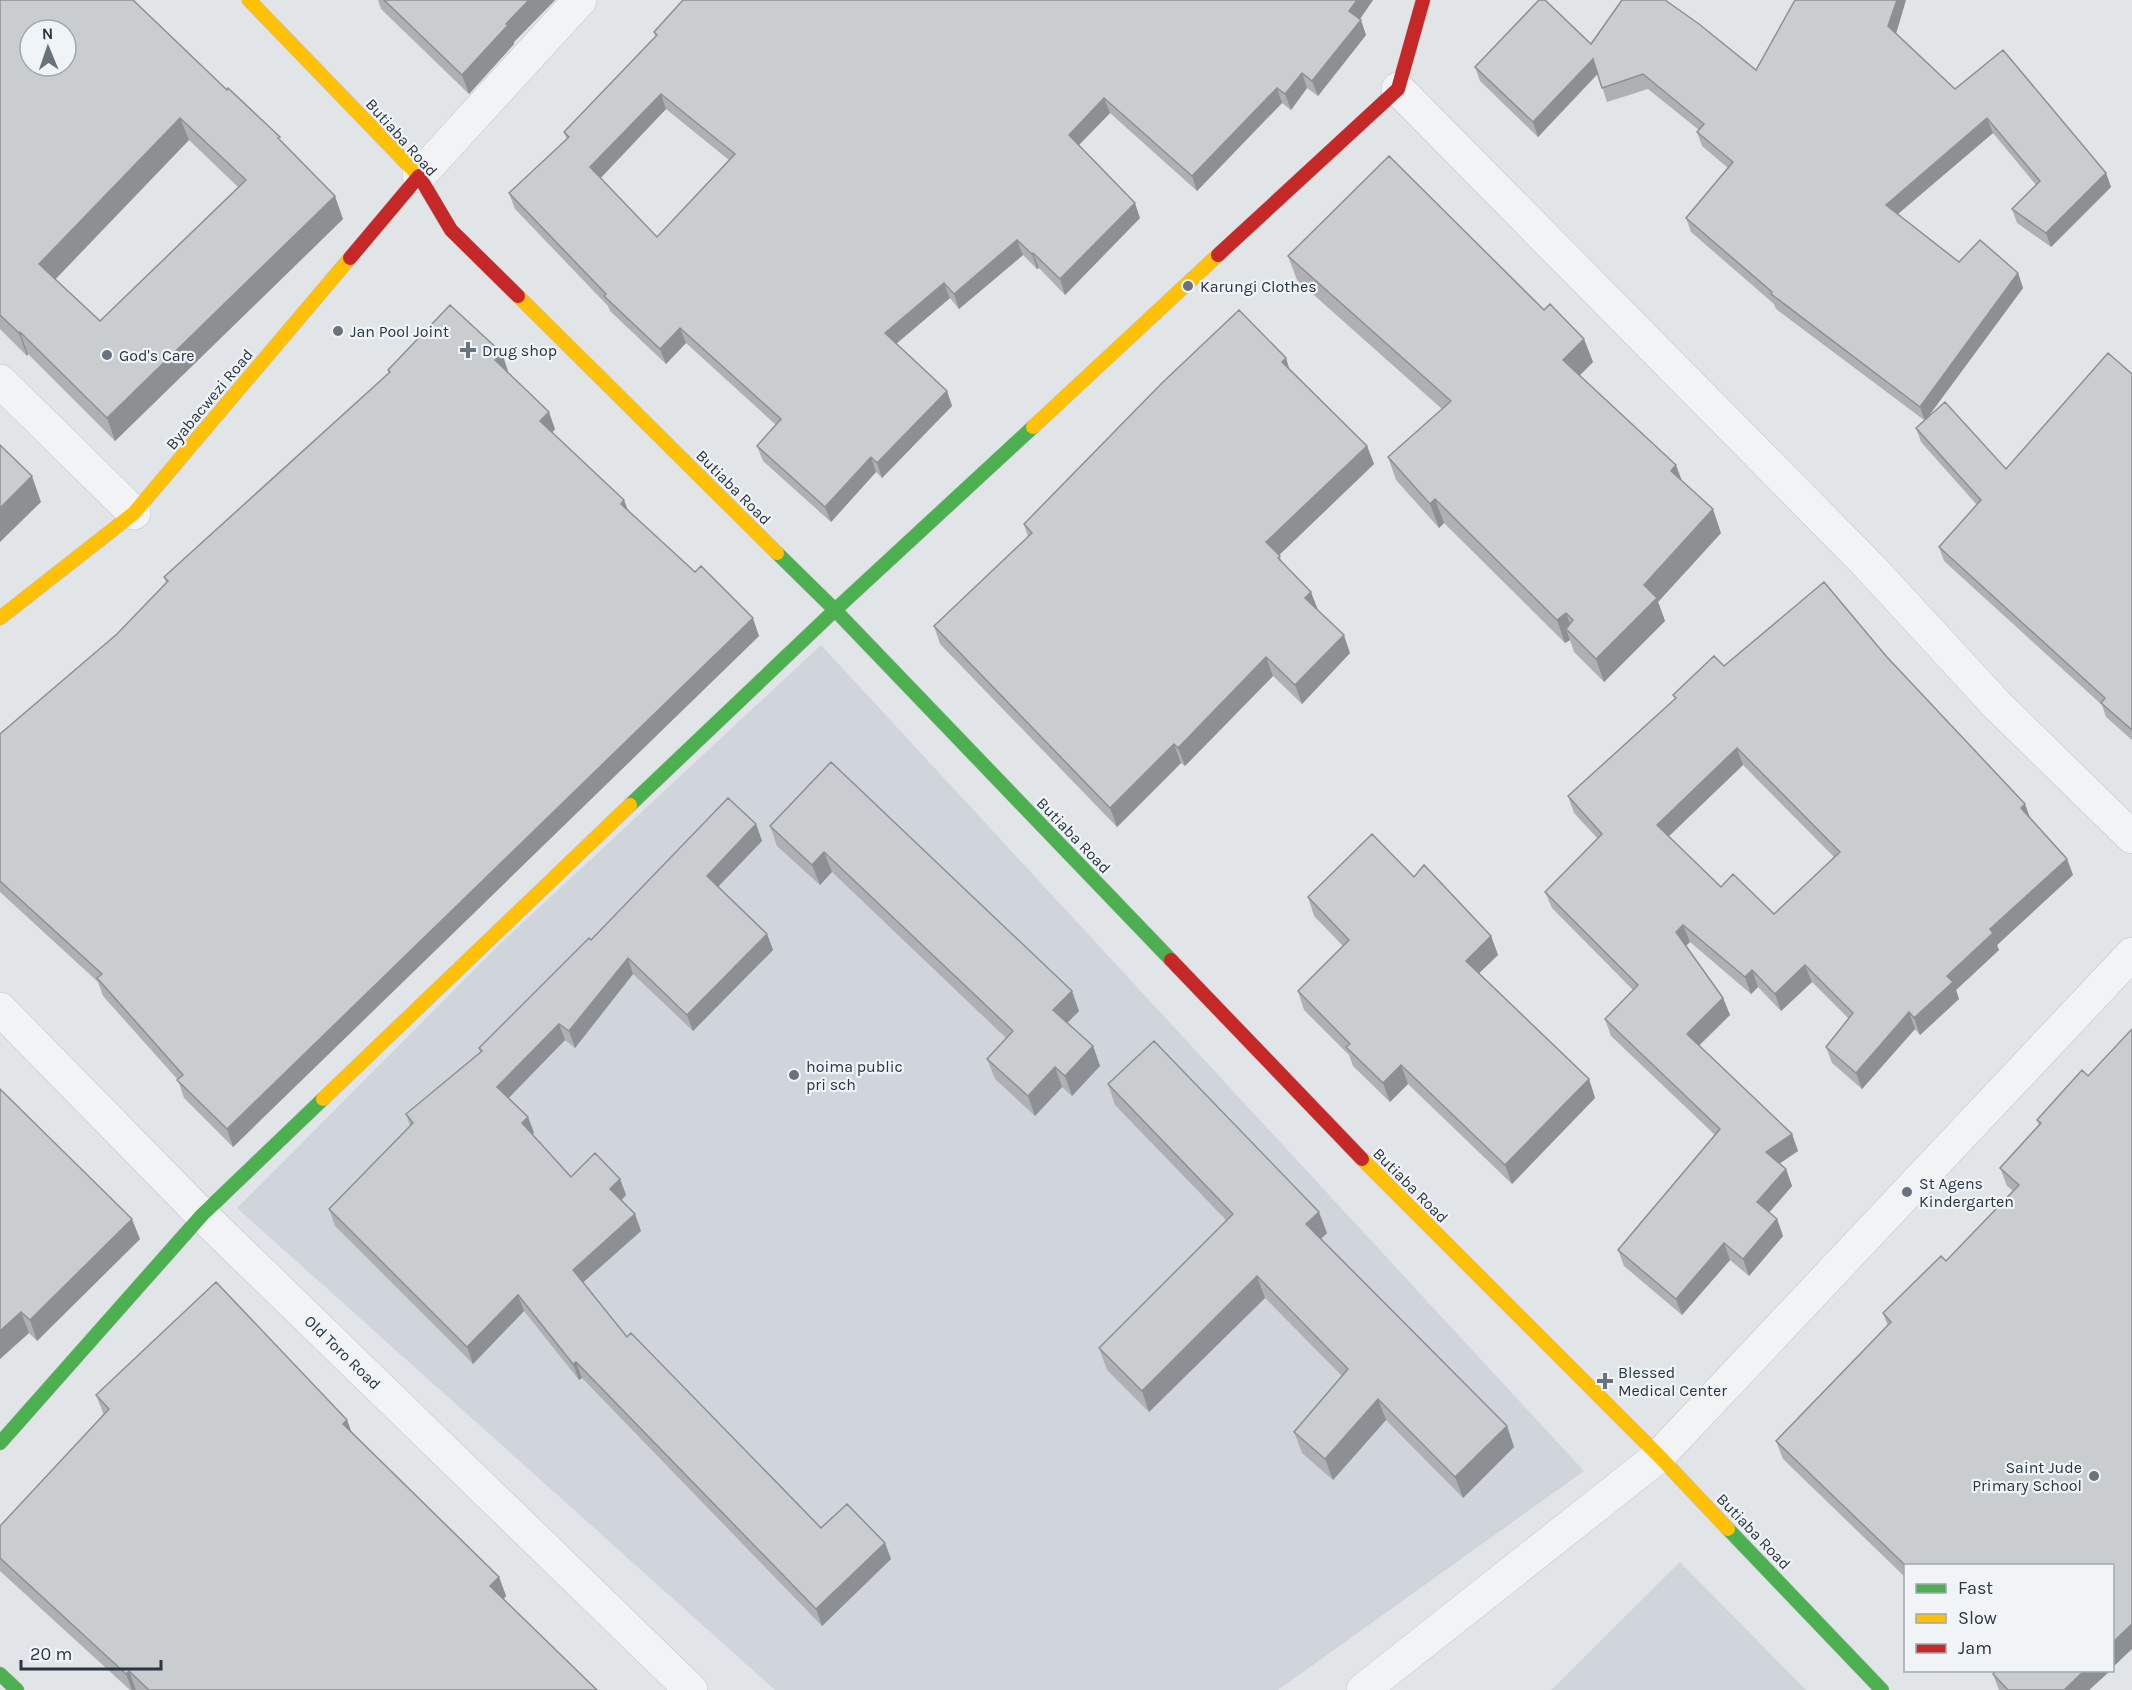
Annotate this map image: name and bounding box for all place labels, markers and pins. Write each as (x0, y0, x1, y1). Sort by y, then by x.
place label: Karungi Clothes (1200, 277, 1317, 296)
marker: Karungi Clothes (1181, 279, 1195, 293)
place label: Jan Pool Joint (350, 322, 449, 341)
marker: Jan Pool Joint (331, 324, 345, 338)
marker: Drug shop (459, 341, 477, 359)
place label: Drug shop (482, 341, 557, 360)
place label: God's Care (119, 346, 195, 365)
marker: God's Care (100, 348, 114, 362)
place label: hoima public pri sch (806, 1057, 903, 1094)
marker: hoima public pri sch (787, 1068, 801, 1082)
place label: St Agens Kindergarten (1919, 1174, 2014, 1211)
marker: St Agens Kindergarten (1900, 1185, 1914, 1199)
place label: Blessed Medical Center (1618, 1363, 1727, 1400)
marker: Blessed Medical Center (1596, 1372, 1614, 1390)
place label: Saint Jude Primary School (1972, 1458, 2082, 1495)
marker: Saint Jude Primary School (2087, 1469, 2101, 1483)

